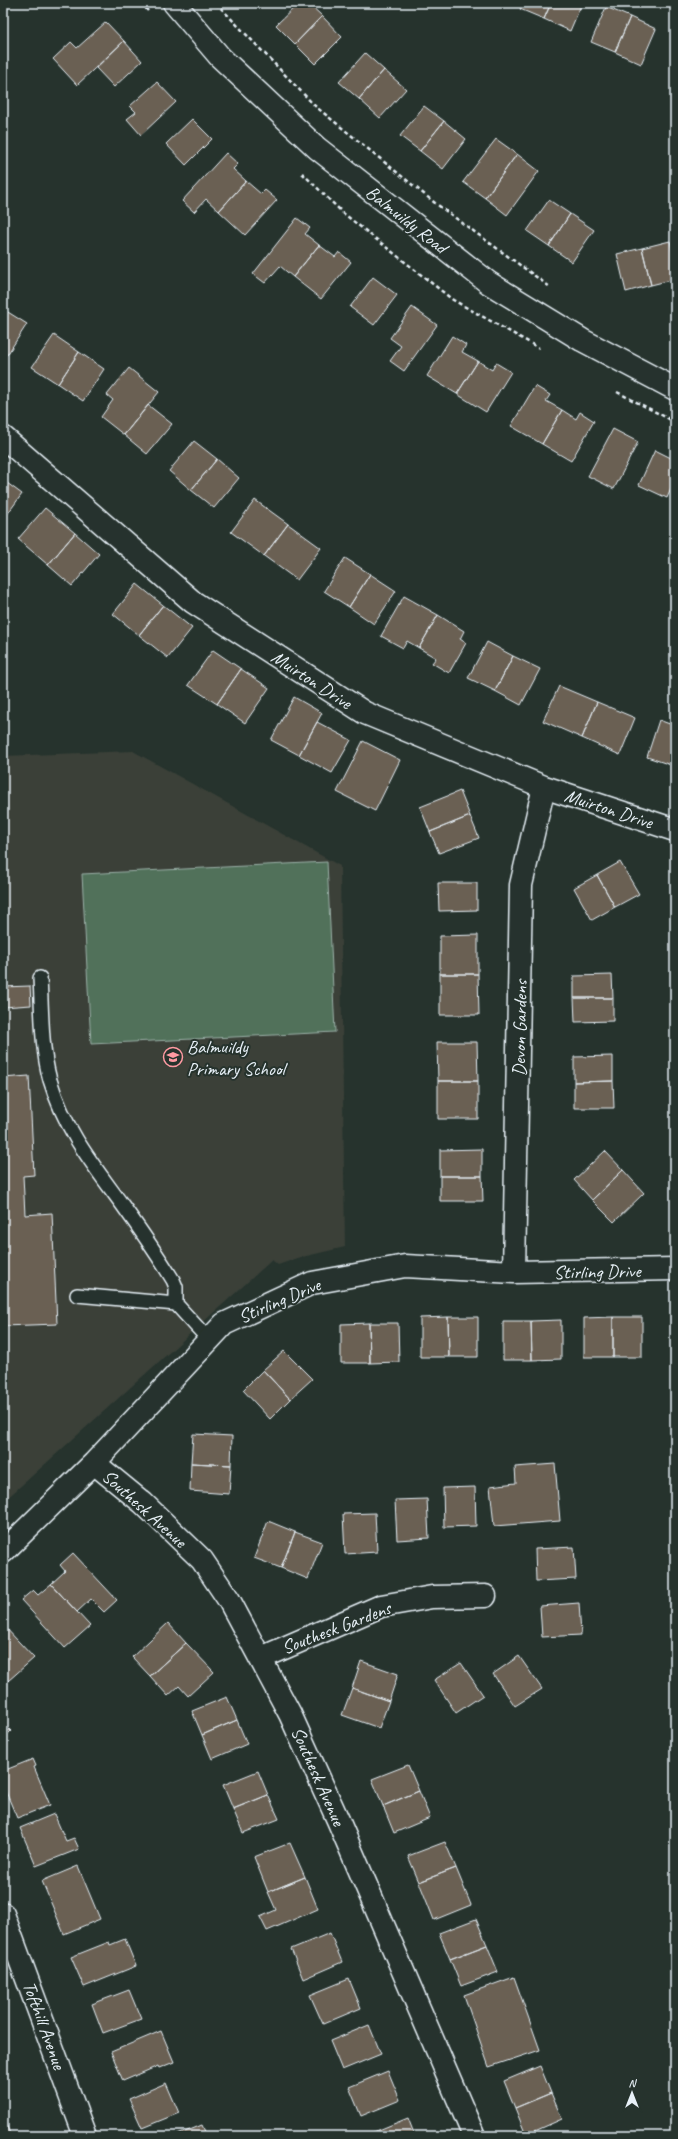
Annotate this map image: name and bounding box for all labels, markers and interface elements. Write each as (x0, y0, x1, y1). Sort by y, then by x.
street label: Balmuildy Road (361, 180, 454, 261)
street label: Muirton Drive (267, 645, 358, 716)
street label: Muirton Drive (562, 783, 657, 835)
street label: Devon Gardens (507, 978, 533, 1076)
place label: Balmuildy Primary School (187, 1035, 288, 1081)
school or university icon: Balmuildy Primary School (162, 1046, 184, 1068)
street label: Stirling Drive (553, 1259, 642, 1285)
street label: Stirling Drive (235, 1272, 326, 1329)
street label: Southesk Avenue (97, 1464, 193, 1554)
street label: Southesk Gardens (278, 1596, 396, 1660)
street label: Southesk Avenue (286, 1723, 351, 1831)
street label: Tofthill Avenue (17, 1978, 72, 2074)
north arrow (612, 2073, 652, 2113)
text: N (629, 2076, 638, 2090)

